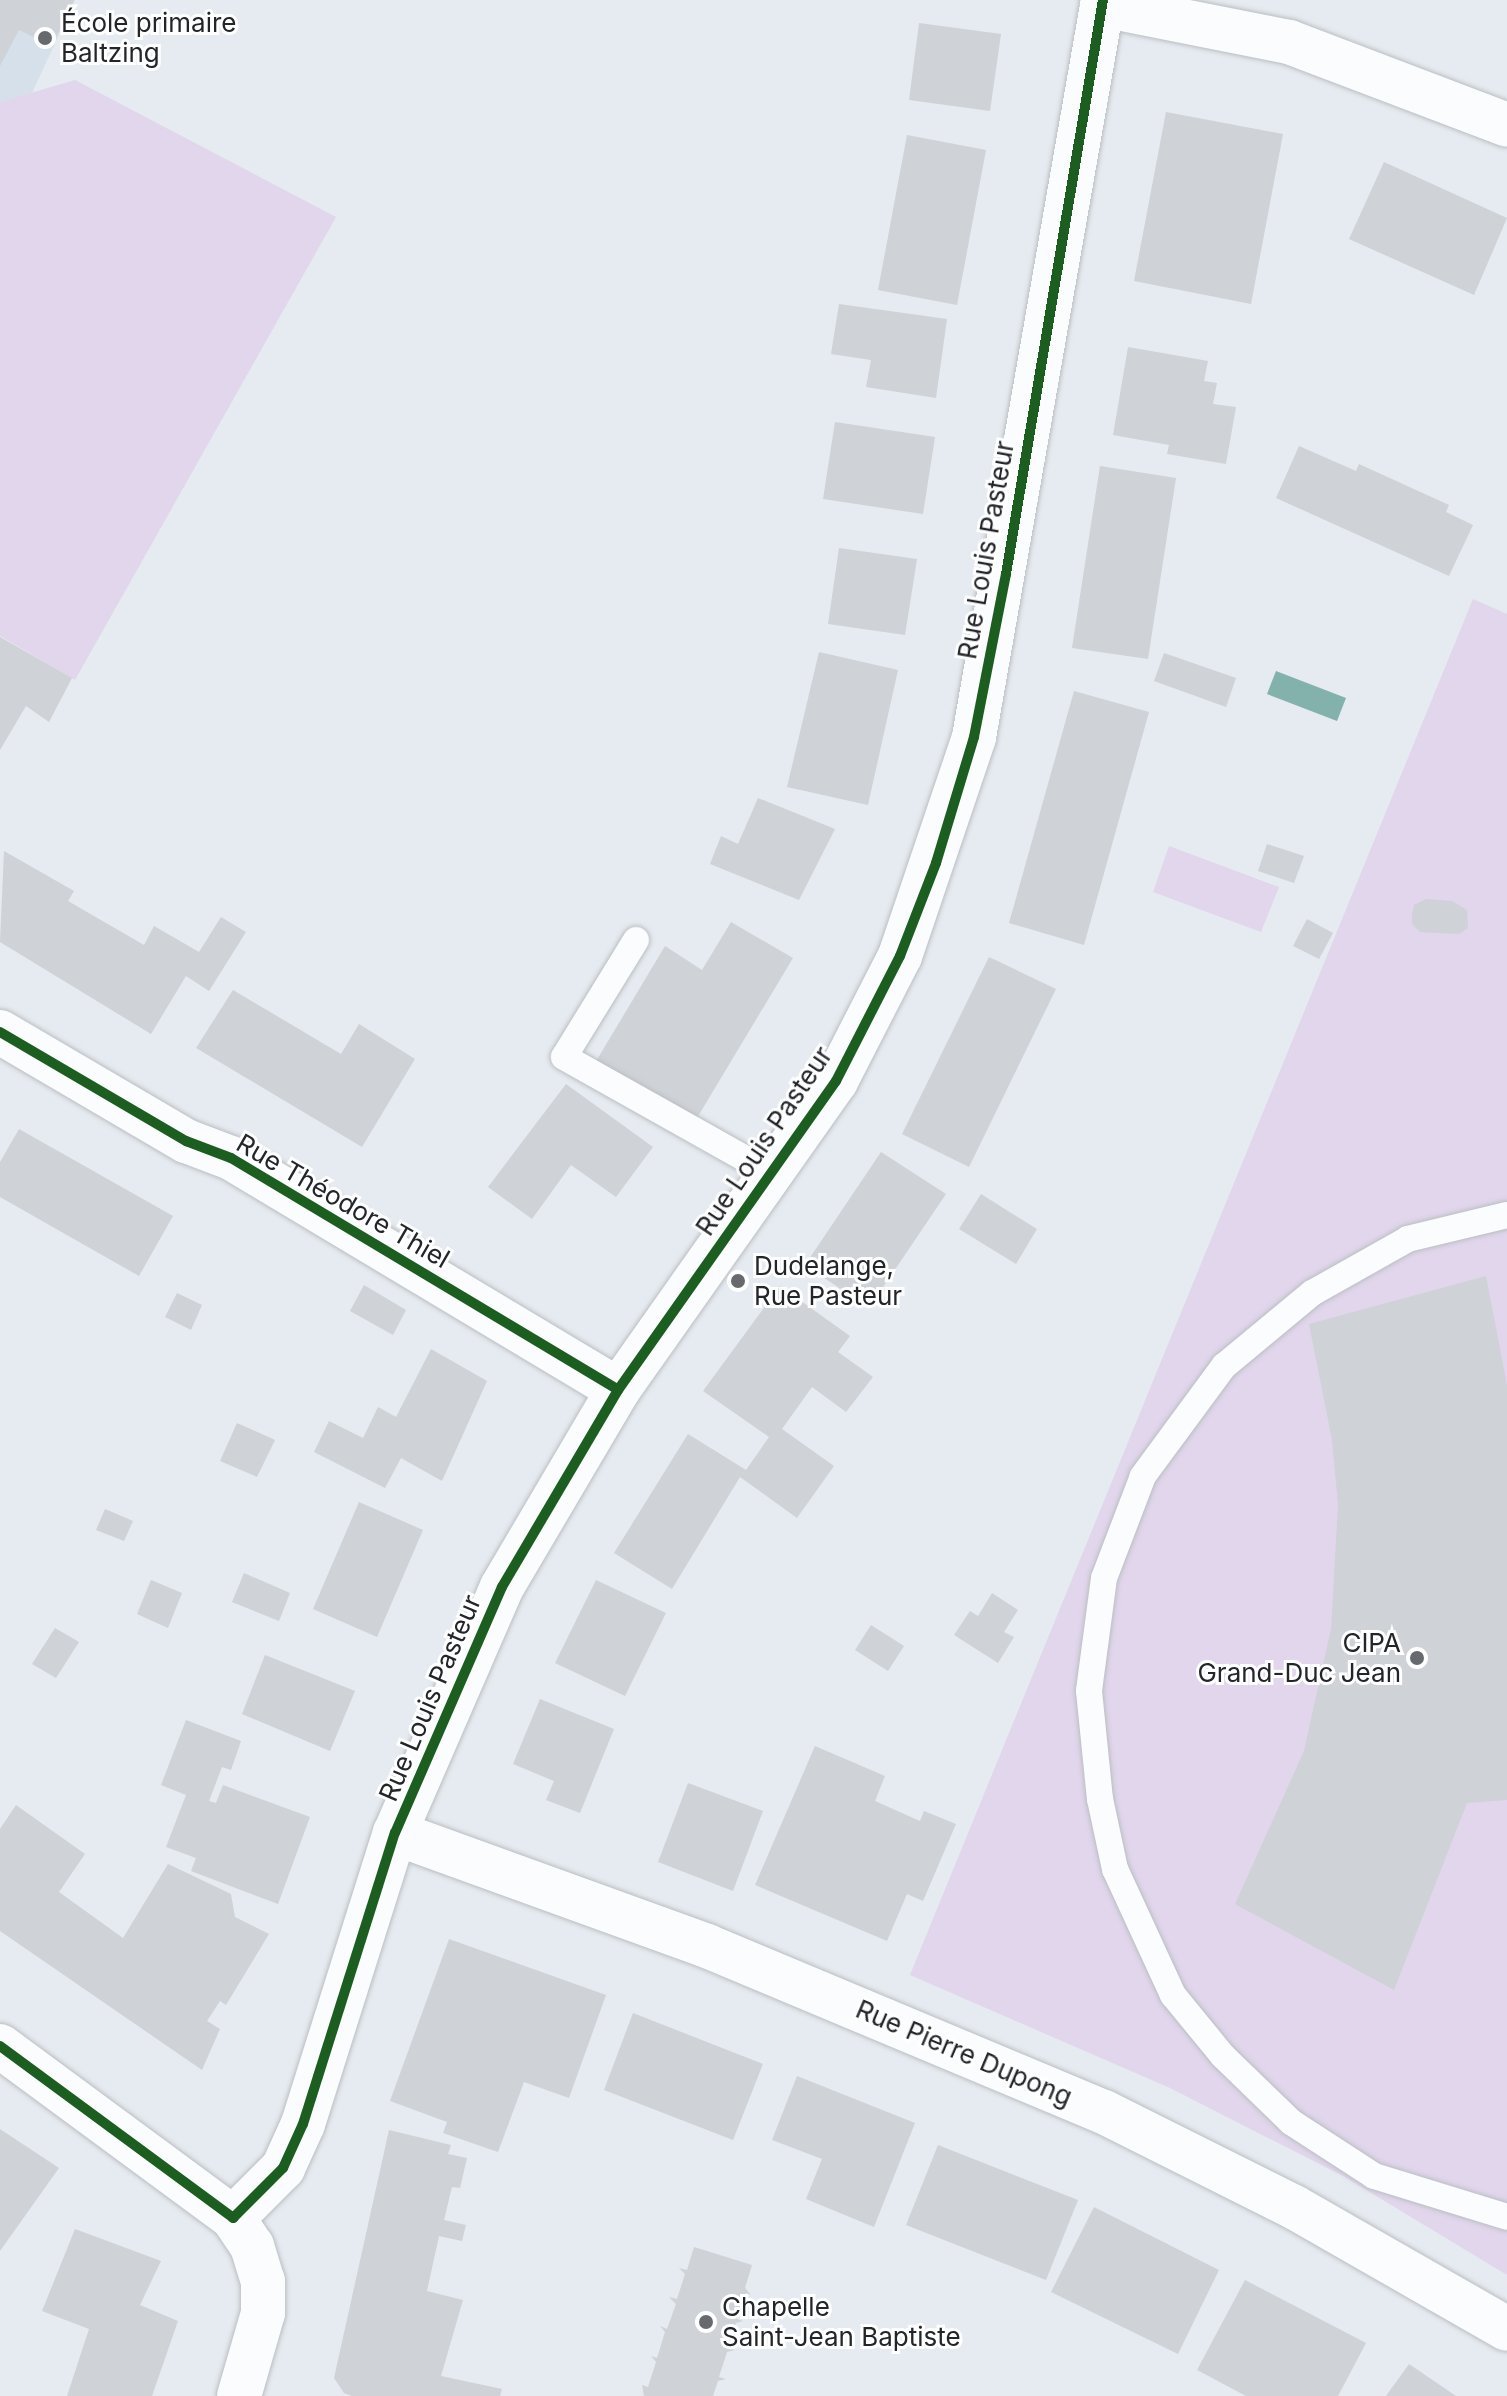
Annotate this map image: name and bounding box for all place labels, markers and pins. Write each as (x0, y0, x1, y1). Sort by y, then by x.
place label: École primaire Baltzing (61, 7, 236, 68)
marker: École primaire Baltzing (36, 29, 54, 47)
place label: Dudelange, Rue Pasteur (754, 1250, 902, 1312)
marker: Dudelange, Rue Pasteur (729, 1272, 747, 1290)
place label: CIPA Grand-Duc Jean (1197, 1627, 1401, 1688)
marker: CIPA Grand-Duc Jean (1408, 1649, 1426, 1667)
place label: Chapelle Saint-Jean Baptiste (722, 2291, 961, 2352)
marker: Chapelle Saint-Jean Baptiste (697, 2313, 715, 2331)

